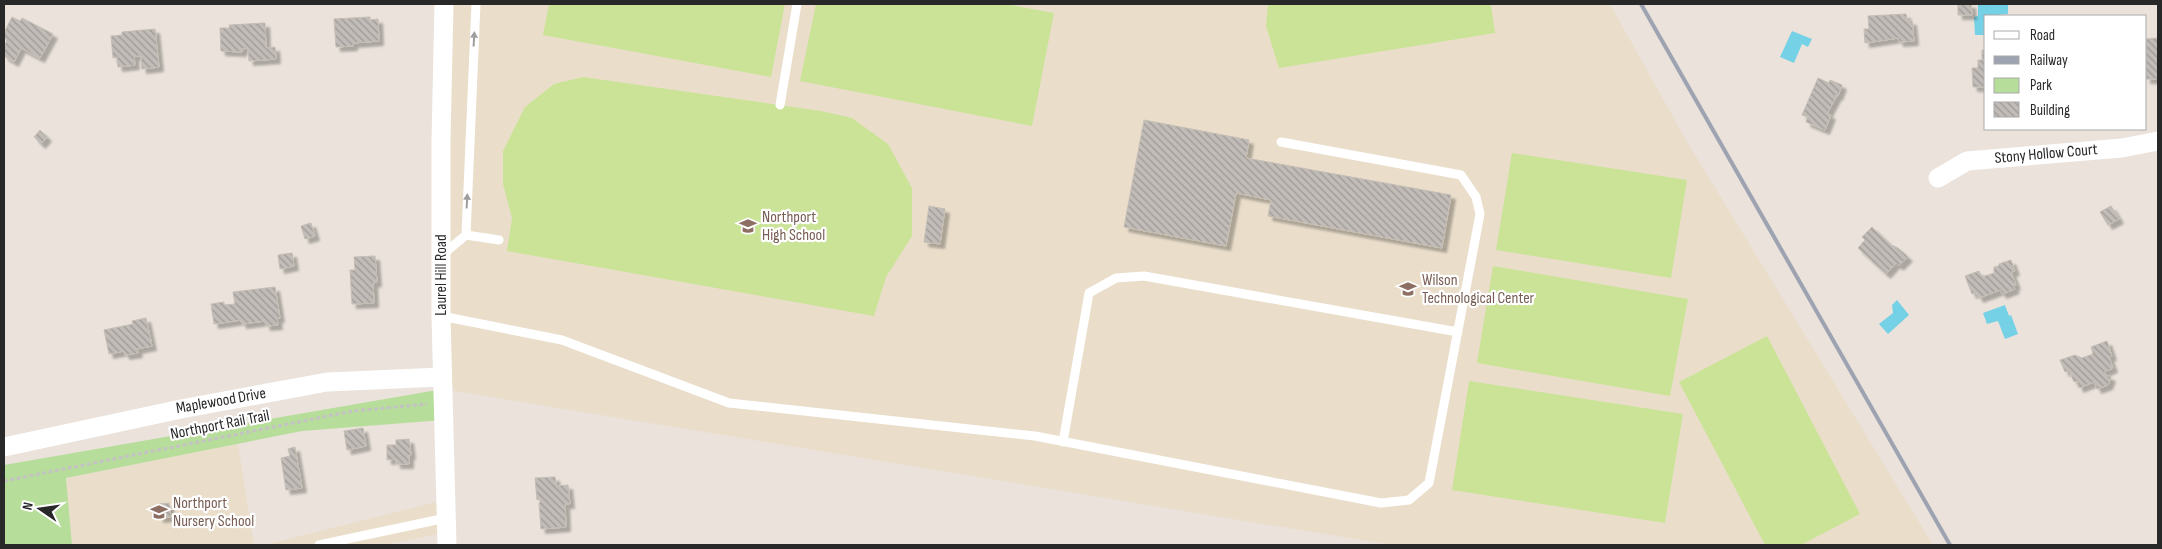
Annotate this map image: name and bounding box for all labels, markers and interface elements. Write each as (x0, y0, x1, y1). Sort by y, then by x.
legend (1984, 15, 2147, 130)
text: Road (2030, 26, 2055, 45)
one-way arrow (471, 31, 479, 47)
text: Railway (2030, 51, 2068, 70)
text: Park (2030, 76, 2052, 95)
text: Building (2030, 101, 2070, 120)
street label: Stony Hollow Court (1994, 140, 2098, 168)
one-way arrow (463, 193, 471, 209)
place label: Northport High School (762, 208, 825, 245)
school or university icon: Northport High School (738, 216, 758, 236)
street label: Laurel Hill Road (432, 234, 451, 316)
place label: Wilson Technological Center (1422, 271, 1535, 308)
school or university icon: Wilson Technological Center (1398, 279, 1418, 299)
street label: Maplewood Drive (175, 384, 267, 418)
street label: Northport Rail Trail (169, 406, 271, 444)
north arrow (15, 484, 65, 534)
place label: Northport Nursery School (173, 494, 254, 531)
text: N (19, 501, 37, 512)
school or university icon: Northport Nursery School (149, 502, 169, 522)

